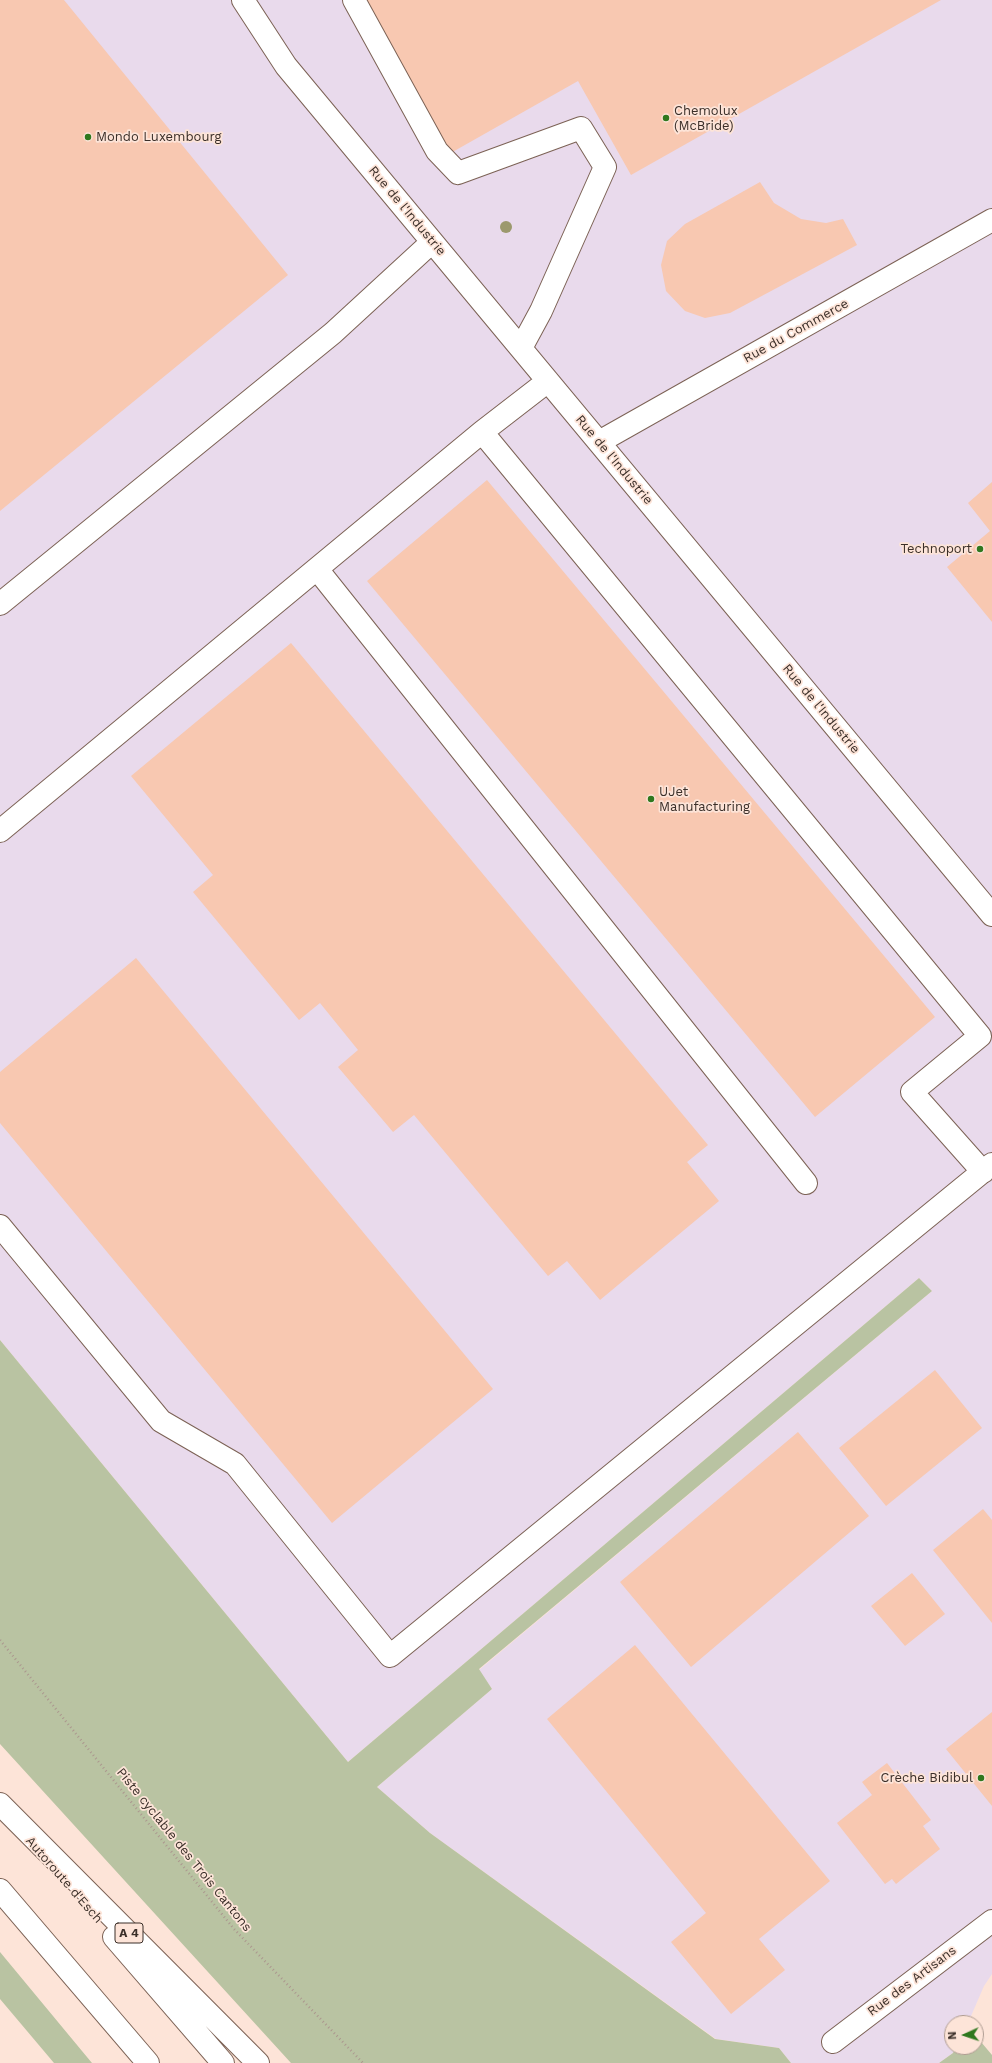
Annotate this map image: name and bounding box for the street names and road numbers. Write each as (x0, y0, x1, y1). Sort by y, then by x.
street label: Rue de l'Industrie (365, 163, 449, 259)
street label: Rue du Commerce (741, 296, 851, 366)
street label: Rue de l'Industrie (572, 412, 656, 508)
street label: Rue de l'Industrie (779, 661, 863, 757)
street label: Piste cyclable des Trois Cantons (113, 1765, 255, 1935)
street label: Autoroute d'Esch (22, 1833, 106, 1927)
road number: A 4 (115, 1923, 143, 1943)
street label: Rue des Artisans (865, 1943, 959, 2019)

